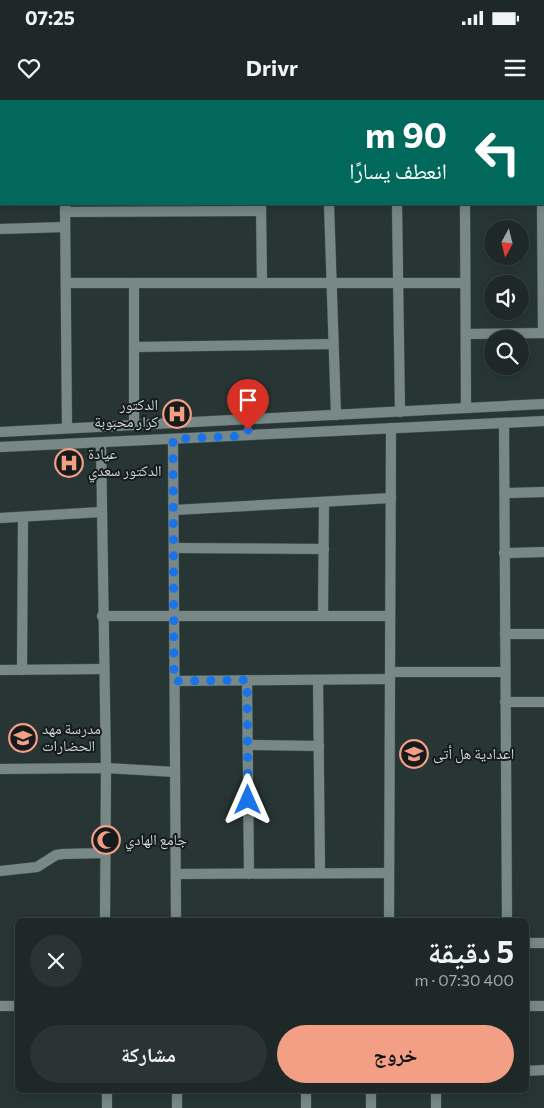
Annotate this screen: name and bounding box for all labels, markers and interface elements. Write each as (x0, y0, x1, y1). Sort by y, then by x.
text: 07:25 (25, 6, 75, 29)
icon: heart (15, 54, 43, 82)
text: Drivr (246, 54, 298, 81)
icon: menu (501, 54, 529, 82)
text: 90 m (365, 112, 447, 155)
icon: left (465, 120, 530, 185)
text: انعطف يسارًا (349, 157, 447, 184)
north arrow (484, 220, 529, 265)
map controls (484, 220, 529, 375)
button: sound (484, 275, 529, 320)
button: search (484, 330, 529, 375)
pin (227, 379, 269, 430)
icon: arrive (234, 386, 262, 414)
place label: الدكتور كرار محبوبة (94, 395, 158, 431)
hospital icon: الدكتور كرار محبوبة (162, 399, 192, 429)
place label: عيادة الدكتور سعدي (88, 444, 162, 483)
hospital icon: عيادة الدكتور سعدي (54, 448, 84, 478)
place label: مدرسة مهد الحضارات (42, 719, 101, 755)
school or university icon: مدرسة مهد الحضارات (8, 723, 38, 753)
school or university icon: اعدادية هل أتى (399, 739, 429, 769)
place label: اعدادية هل أتى (433, 744, 514, 764)
position arrow (221, 773, 273, 825)
mosque icon: جامع الهادي (91, 825, 121, 855)
place label: جامع الهادي (125, 830, 187, 852)
text: 5 دقيقة (428, 932, 514, 969)
button: close (30, 935, 82, 987)
text: 400 m · 07:30 (414, 970, 514, 989)
button: مشاركة (30, 1025, 267, 1083)
button: خروج (277, 1025, 514, 1083)

